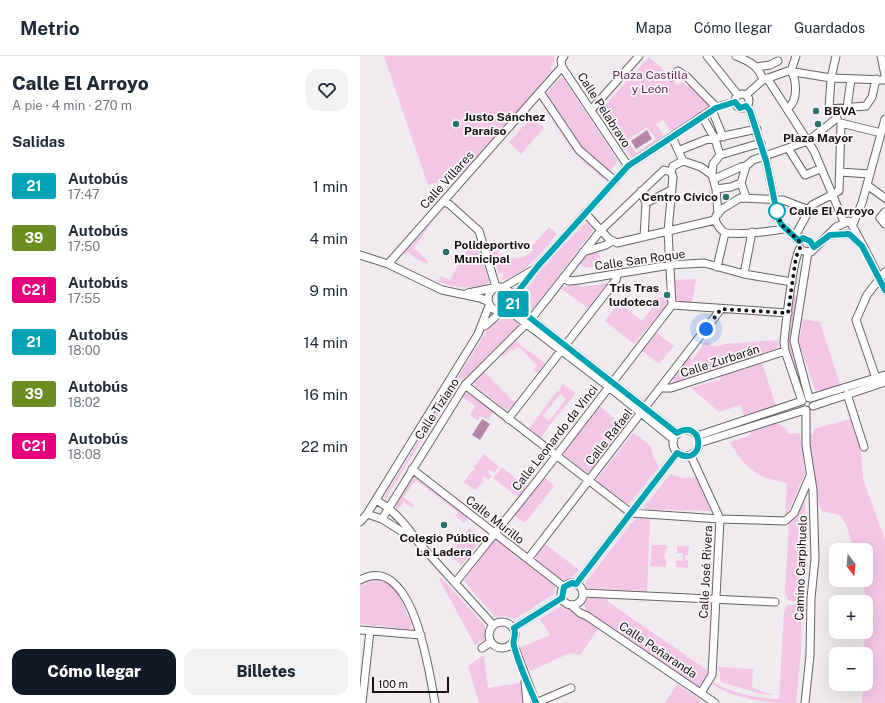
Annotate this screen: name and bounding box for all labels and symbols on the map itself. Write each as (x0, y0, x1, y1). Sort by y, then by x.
park label: Plaza Castilla y León (612, 68, 688, 96)
street label: Calle Pelabravo (575, 70, 634, 150)
place label: BBVA (824, 104, 856, 118)
marker: BBVA (811, 106, 821, 116)
place label: Justo Sánchez Paraíso (464, 110, 545, 138)
marker: Justo Sánchez Paraíso (451, 119, 461, 129)
marker: Plaza Mayor (813, 119, 823, 129)
place label: Plaza Mayor (783, 131, 853, 145)
street label: Calle Villares (417, 148, 477, 212)
place label: Centro Cívico (641, 190, 718, 204)
marker: Centro Cívico (721, 192, 731, 202)
marker: Calle El Arroyo (768, 202, 786, 220)
place label: Calle El Arroyo (789, 204, 874, 218)
place label: Polideportivo Municipal (454, 238, 530, 266)
marker: Polideportivo Municipal (441, 247, 451, 257)
street label: Calle San Roque (594, 247, 686, 273)
place label: Tris Tras ludoteca (609, 281, 659, 309)
marker: Tris Tras ludoteca (662, 290, 672, 300)
line badge: 21 (495, 291, 531, 317)
your location (696, 319, 716, 339)
street label: Calle Zurbarán (679, 342, 761, 380)
street label: Calle Tiziano (412, 375, 462, 442)
street label: Calle Leonardo da Vinci (509, 382, 601, 494)
street label: Calle Rafael (583, 406, 636, 468)
street label: Calle Murillo (463, 493, 527, 547)
street label: Camino Carpihuelo (792, 515, 810, 621)
marker: Colegio Público La Ladera (439, 520, 449, 530)
street label: Calle José Rivera (697, 525, 715, 619)
place label: Colegio Público La Ladera (399, 531, 489, 559)
north arrow (829, 543, 873, 587)
street label: Calle Peñaranda (616, 619, 700, 681)
scale bar (372, 675, 449, 694)

